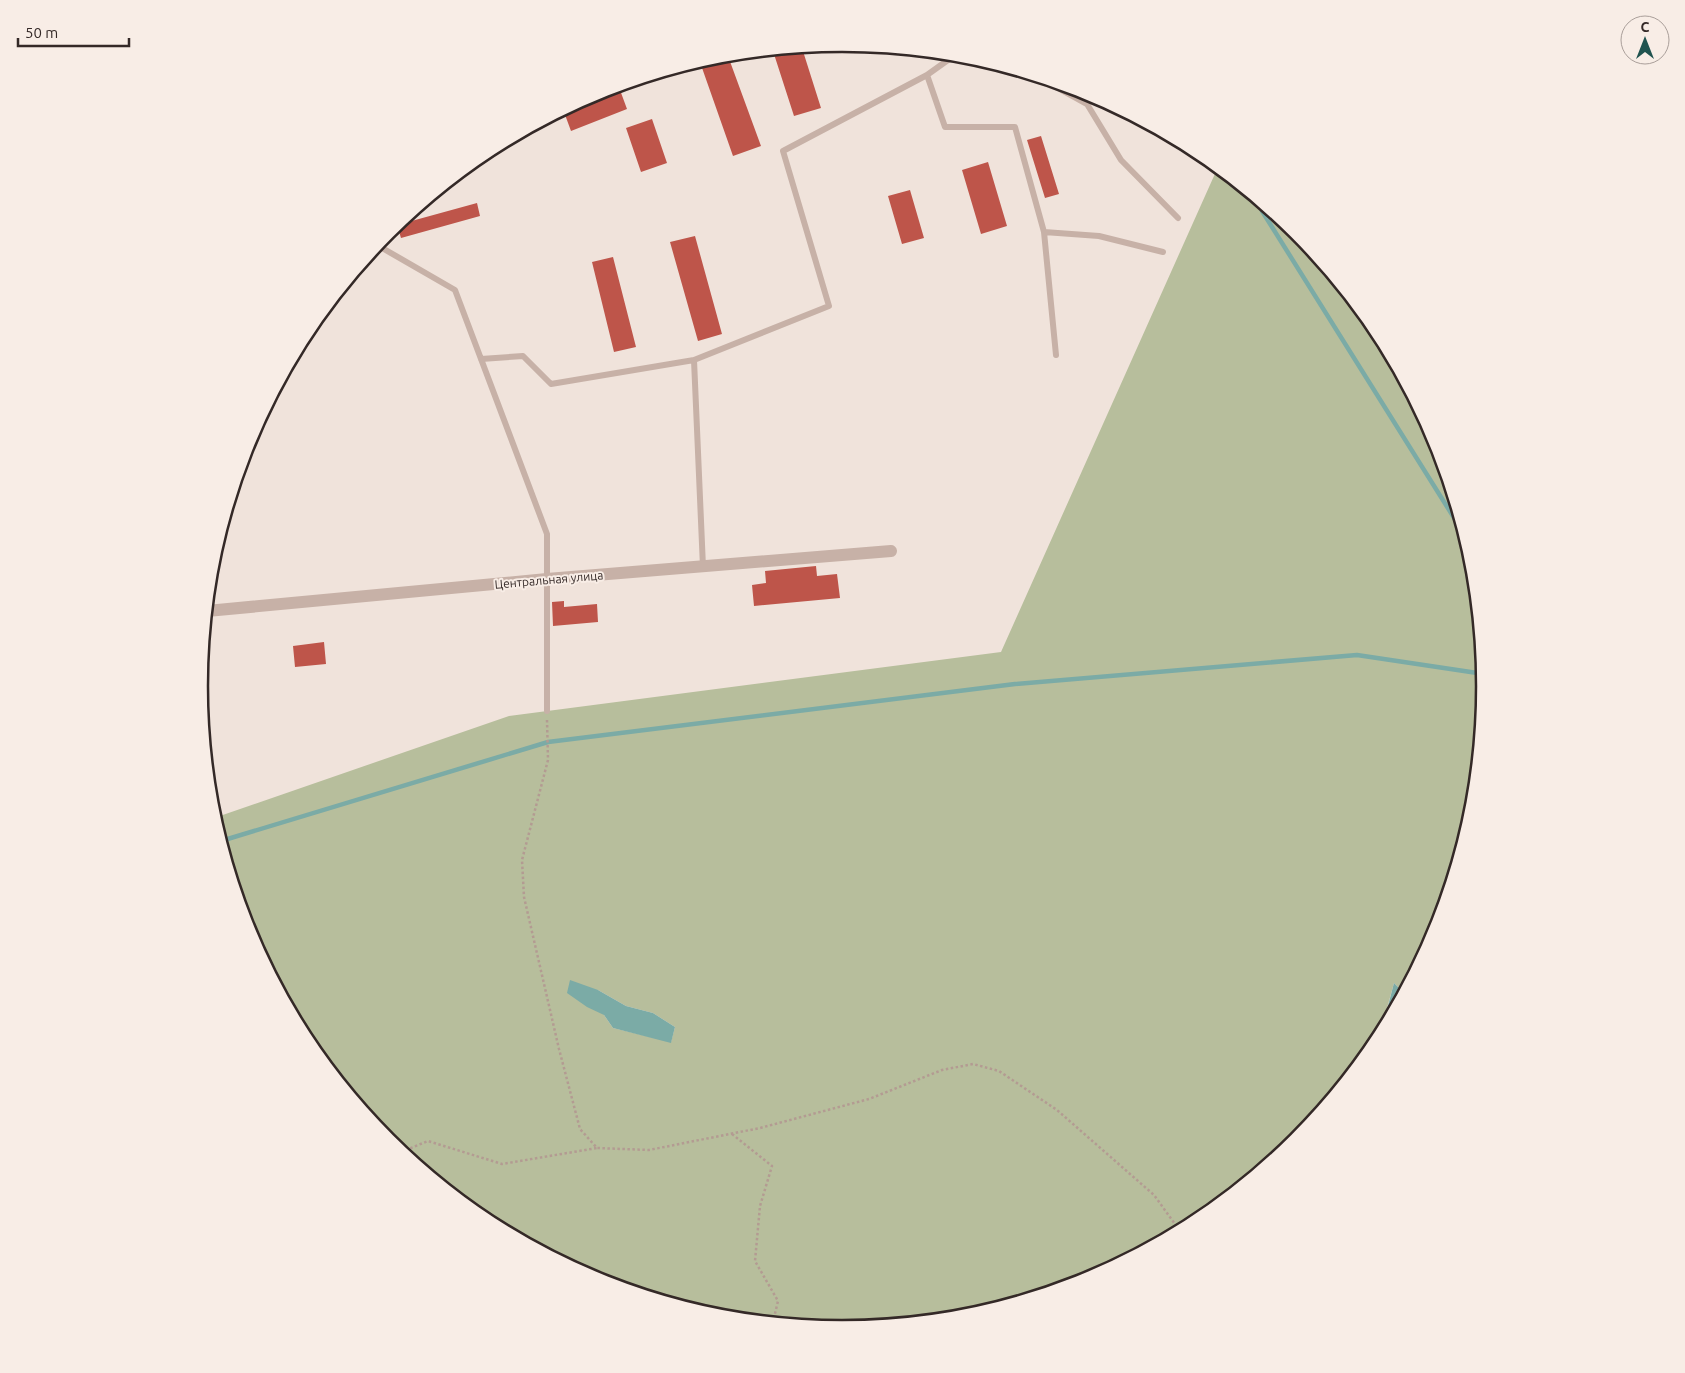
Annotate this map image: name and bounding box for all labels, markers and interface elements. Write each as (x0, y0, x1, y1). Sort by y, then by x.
scale bar (18, 15, 129, 47)
north arrow (1620, 15, 1670, 65)
text: С (1641, 19, 1650, 35)
text: 50 m (25, 24, 58, 41)
street label: Центральная улица (494, 568, 604, 591)

